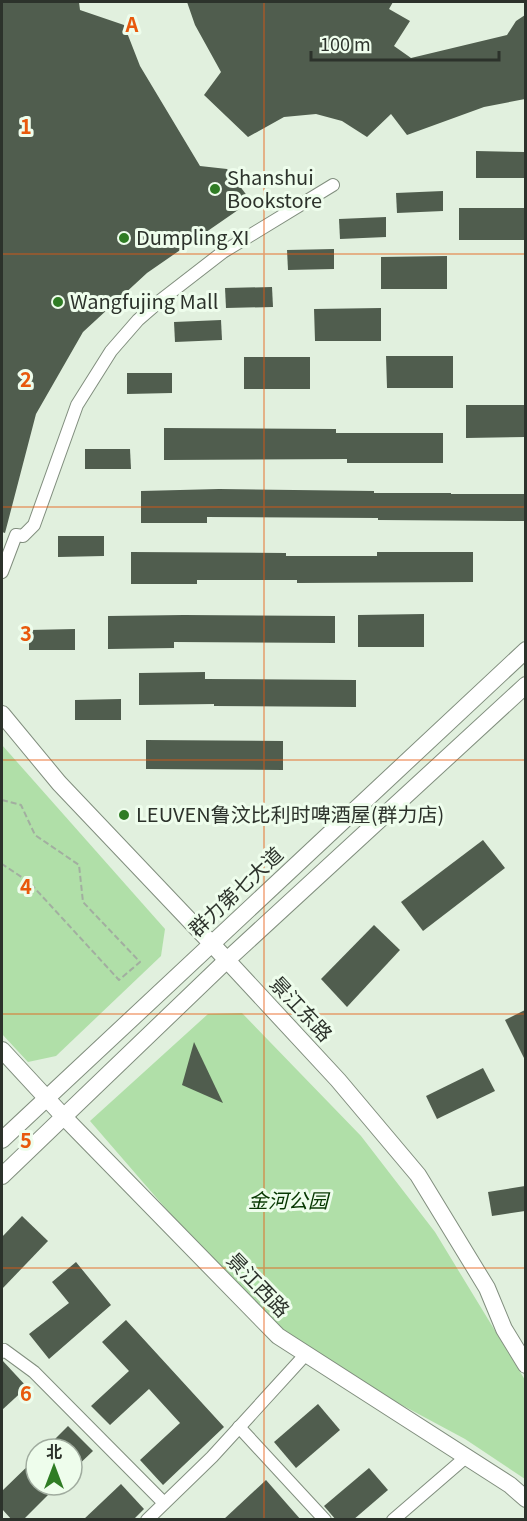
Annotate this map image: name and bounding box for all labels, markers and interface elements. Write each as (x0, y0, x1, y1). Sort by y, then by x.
text: A (125, 9, 139, 38)
scale bar (311, 24, 498, 62)
text: 100 m (320, 30, 371, 56)
text: 1 (20, 111, 32, 140)
place label: Shanshui Bookstore (227, 162, 322, 214)
marker: Shanshui Bookstore (208, 182, 222, 196)
place label: Dumpling XI (136, 222, 249, 251)
marker: Dumpling XI (117, 231, 131, 245)
place label: Wangfujing Mall (70, 286, 218, 315)
marker: Wangfujing Mall (51, 295, 65, 309)
text: 2 (20, 364, 32, 393)
text: 3 (20, 618, 32, 647)
place label: LEUVEN鲁汶比利时啤酒屋(群力店) (136, 799, 444, 828)
marker: LEUVEN鲁汶比利时啤酒屋(群力店) (117, 808, 131, 822)
street label: 群力第七大道 (181, 839, 289, 942)
text: 4 (20, 871, 32, 900)
street label: 景江东路 (264, 969, 340, 1047)
text: 5 (20, 1125, 32, 1154)
park label: 金河公园 (248, 1185, 331, 1214)
street label: 景江西路 (221, 1245, 297, 1323)
text: 6 (20, 1378, 32, 1407)
north arrow (24, 1437, 84, 1497)
text: 北 (46, 1439, 62, 1463)

